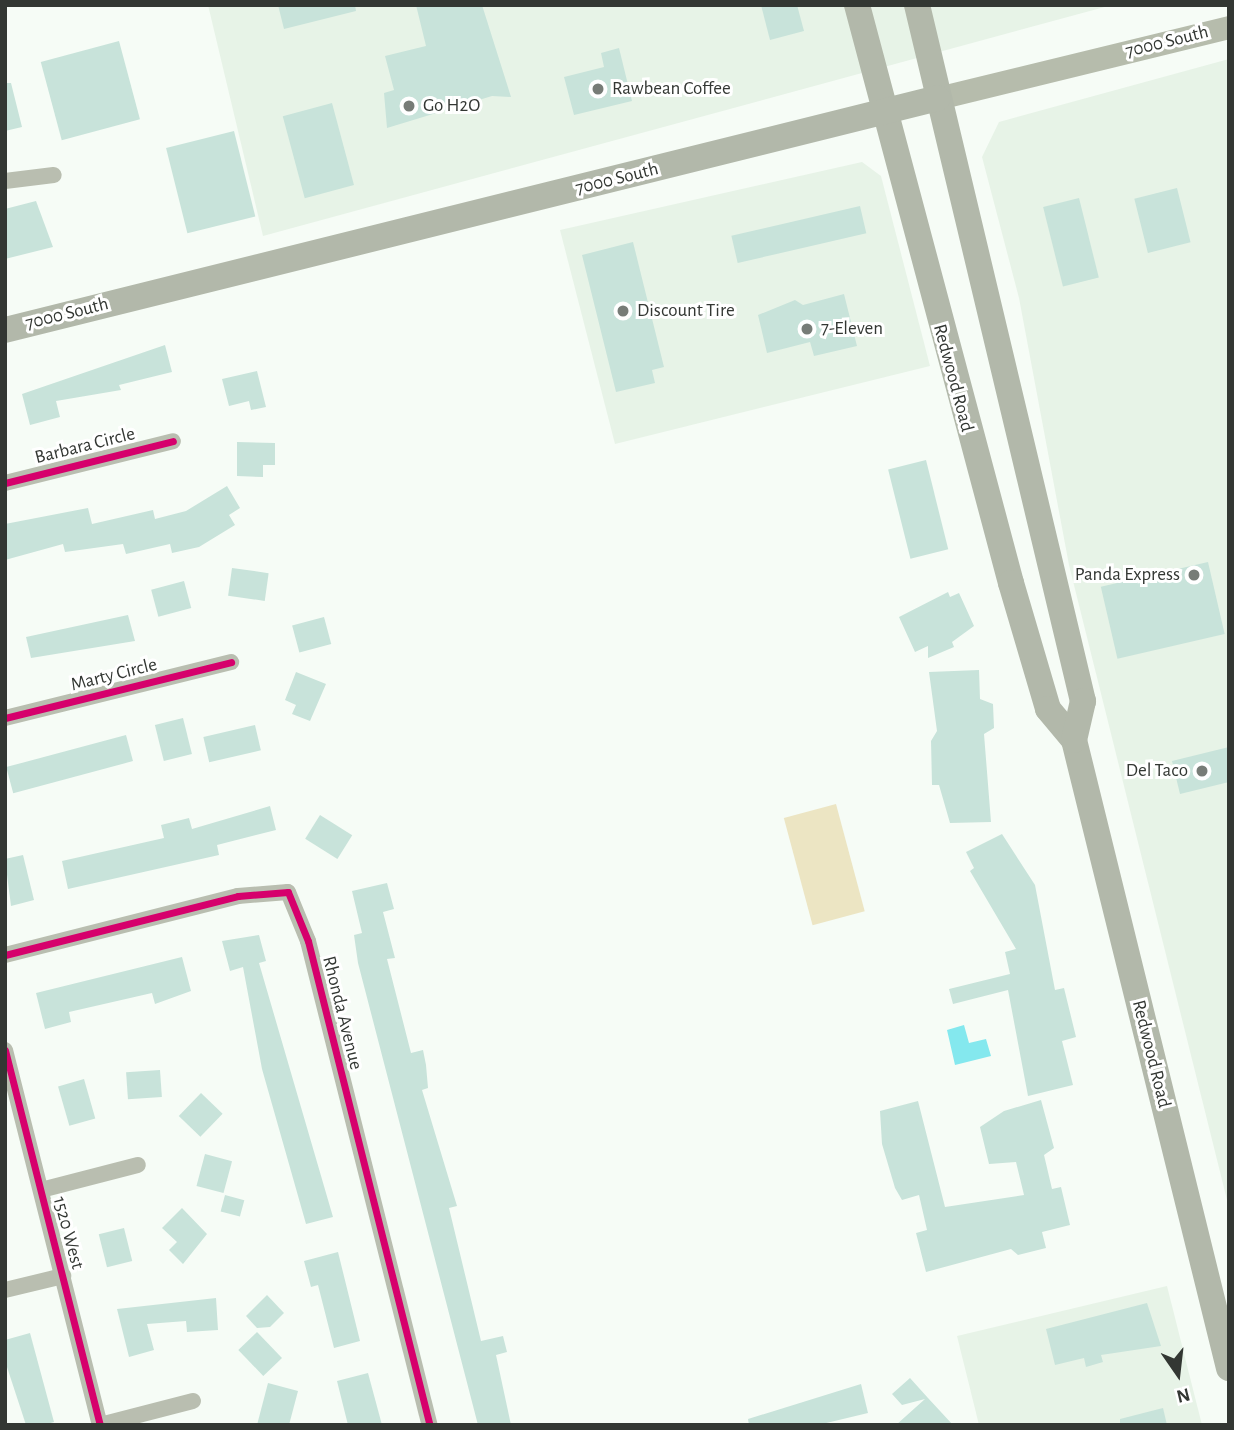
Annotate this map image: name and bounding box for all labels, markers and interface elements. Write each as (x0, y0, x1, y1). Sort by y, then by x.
street label: 7000 South (1123, 21, 1211, 63)
place label: Rawbean Coffee (612, 78, 731, 100)
marker: Rawbean Coffee (590, 81, 606, 97)
place label: Go H2O (423, 95, 480, 117)
marker: Go H2O (401, 98, 417, 114)
street label: 7000 South (573, 158, 661, 200)
street label: 7000 South (23, 293, 111, 335)
place label: Discount Tire (637, 300, 735, 322)
marker: Discount Tire (615, 303, 631, 319)
place label: 7-Eleven (821, 318, 883, 340)
marker: 7-Eleven (799, 321, 815, 337)
street label: Redwood Road (928, 322, 978, 434)
street label: Barbara Circle (33, 423, 137, 469)
place label: Panda Express (1075, 564, 1180, 586)
marker: Panda Express (1186, 567, 1202, 583)
street label: Marty Circle (68, 653, 160, 697)
place label: Del Taco (1126, 760, 1188, 782)
marker: Del Taco (1194, 763, 1210, 779)
street label: Rhonda Avenue (317, 954, 367, 1072)
street label: Redwood Road (1127, 998, 1175, 1110)
street label: 1520 West (47, 1194, 89, 1272)
north arrow (1143, 1339, 1213, 1409)
text: N (1174, 1384, 1192, 1406)

